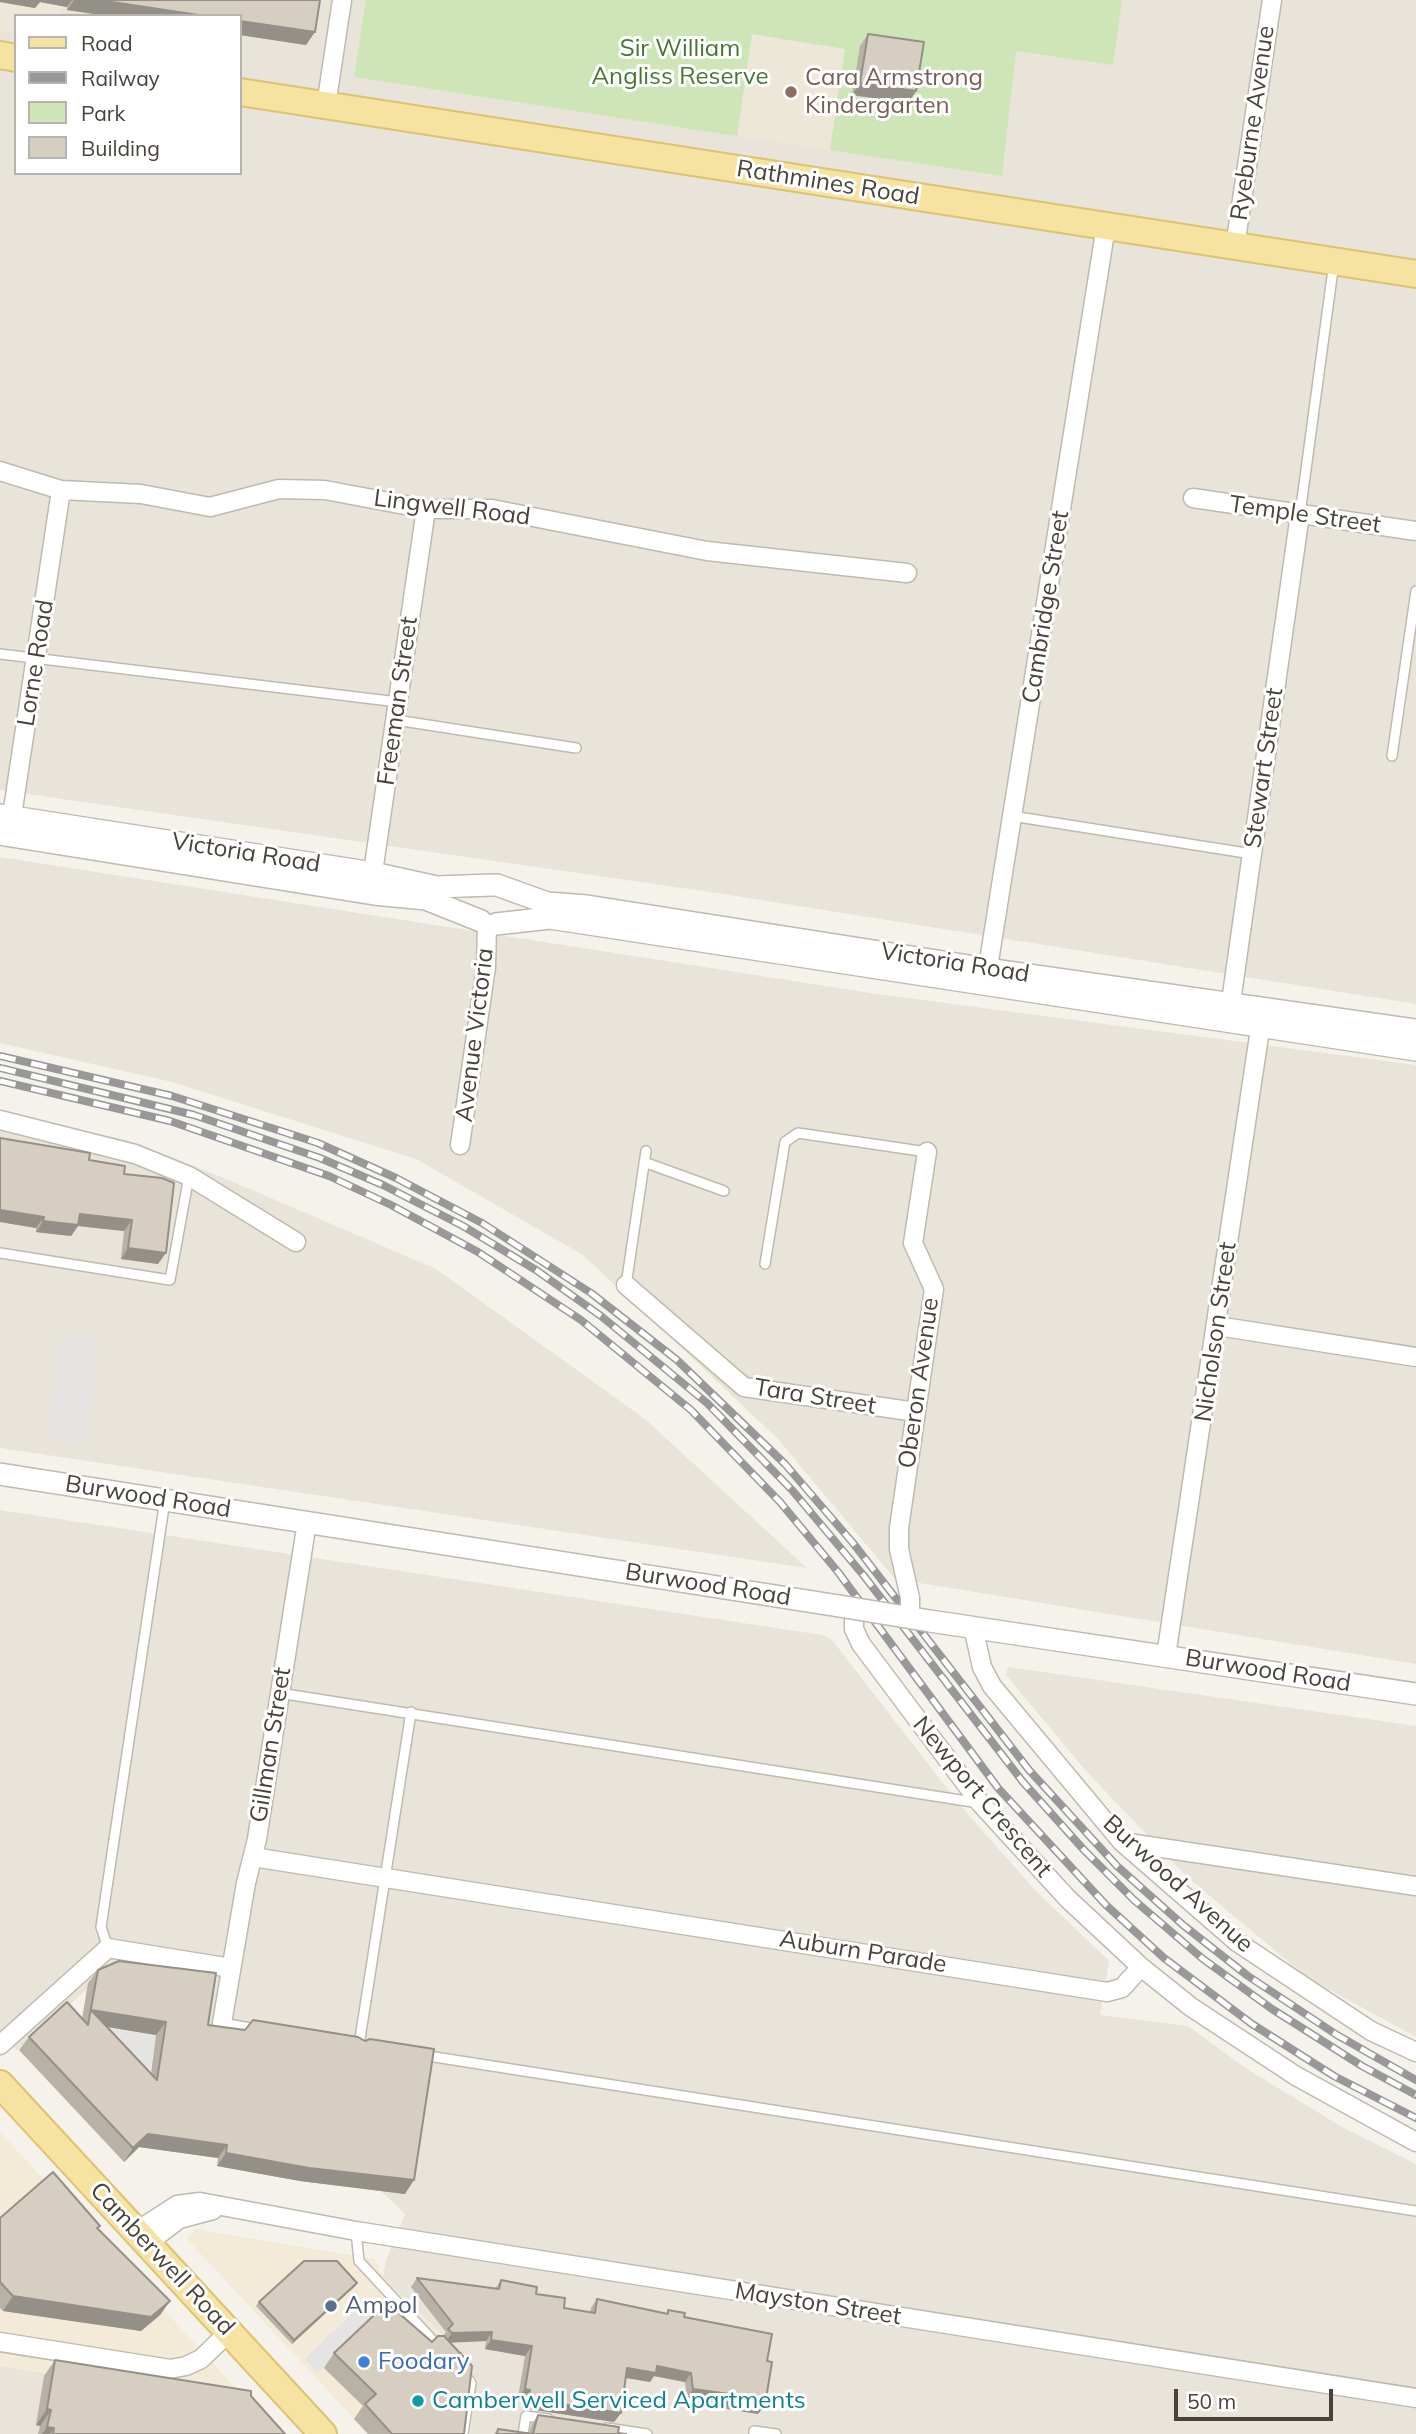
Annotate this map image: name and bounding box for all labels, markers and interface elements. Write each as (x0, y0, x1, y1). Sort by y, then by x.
legend (14, 14, 242, 175)
street label: Ryeburne Avenue (1225, 24, 1281, 222)
text: Road (81, 30, 132, 56)
park label: Sir William Angliss Reserve (591, 35, 769, 91)
place label: Cara Armstrong Kindergarten (805, 64, 983, 120)
text: Railway (81, 65, 160, 91)
marker: Cara Armstrong Kindergarten (783, 84, 799, 100)
text: Park (81, 100, 125, 126)
text: Building (81, 135, 160, 161)
street label: Rathmines Road (735, 154, 921, 212)
street label: Lingwell Road (372, 484, 532, 532)
street label: Temple Street (1227, 490, 1383, 540)
street label: Cambridge Street (1017, 509, 1075, 705)
street label: Lorne Road (12, 598, 60, 728)
street label: Freeman Street (372, 615, 424, 787)
street label: Stewart Street (1239, 686, 1289, 850)
street label: Victoria Road (170, 827, 322, 879)
street label: Victoria Road (879, 937, 1031, 989)
street label: Avenue Victoria (450, 946, 500, 1124)
street label: Nicholson Street (1189, 1240, 1243, 1424)
street label: Oberon Avenue (893, 1296, 945, 1470)
street label: Tara Street (752, 1373, 878, 1421)
street label: Burwood Road (63, 1470, 233, 1524)
street label: Burwood Road (623, 1558, 793, 1612)
street label: Burwood Road (1183, 1644, 1353, 1698)
street label: Gillman Street (245, 1665, 297, 1825)
street label: Newport Crescent (906, 1711, 1058, 1883)
street label: Burwood Avenue (1097, 1809, 1259, 1959)
street label: Auburn Parade (777, 1925, 949, 1979)
street label: Camberwell Road (84, 2177, 240, 2341)
street label: Mayston Street (733, 2277, 903, 2331)
place label: Ampol (345, 2292, 418, 2320)
marker: Ampol (323, 2298, 339, 2314)
place label: Foodary (378, 2348, 469, 2376)
marker: Foodary (356, 2354, 372, 2370)
scale bar (1178, 2374, 1337, 2418)
place label: Camberwell Serviced Apartments (432, 2387, 806, 2415)
text: 50 m (1187, 2388, 1236, 2414)
marker: Camberwell Serviced Apartments (410, 2393, 426, 2409)

